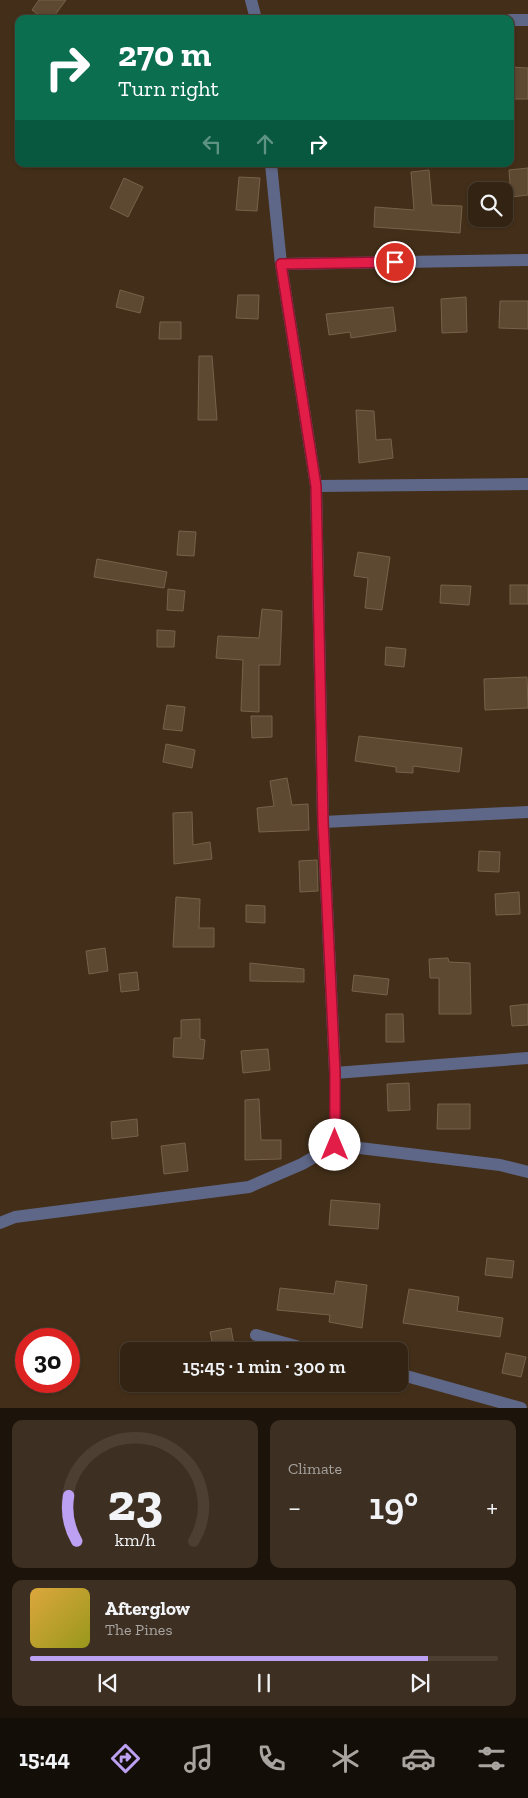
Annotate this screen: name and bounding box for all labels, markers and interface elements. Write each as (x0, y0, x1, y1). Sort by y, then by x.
text: 270 m (118, 33, 212, 75)
icon: right (35, 35, 100, 100)
text: Turn right (118, 75, 219, 102)
icon: left (198, 130, 226, 158)
icon: ahead (251, 130, 279, 158)
icon: right (304, 130, 332, 158)
map controls (468, 182, 513, 227)
button: search (468, 182, 513, 227)
pin (374, 241, 416, 283)
icon: arrive (381, 248, 409, 276)
position arrow (308, 1118, 360, 1170)
speed limit sign: 30 (15, 1328, 80, 1393)
text: 15:45 · 1 min · 300 m (182, 1355, 346, 1378)
text: Climate (288, 1459, 342, 1478)
text: 23 (107, 1471, 163, 1533)
text: 19° (369, 1483, 418, 1529)
text: − (288, 1491, 301, 1524)
text: + (486, 1491, 498, 1524)
text: km/h (115, 1529, 155, 1551)
text: Afterglow (105, 1597, 190, 1620)
text: The Pines (105, 1620, 172, 1639)
icon: previous (94, 1669, 122, 1697)
icon: pause (250, 1669, 278, 1697)
icon: next (406, 1669, 434, 1697)
icon: directions (108, 1741, 143, 1776)
icon: music (181, 1741, 216, 1776)
icon: phone (254, 1741, 289, 1776)
icon: climate (328, 1741, 363, 1776)
icon: car (401, 1741, 436, 1776)
icon: filters (474, 1741, 509, 1776)
text: 15:44 (19, 1745, 70, 1772)

